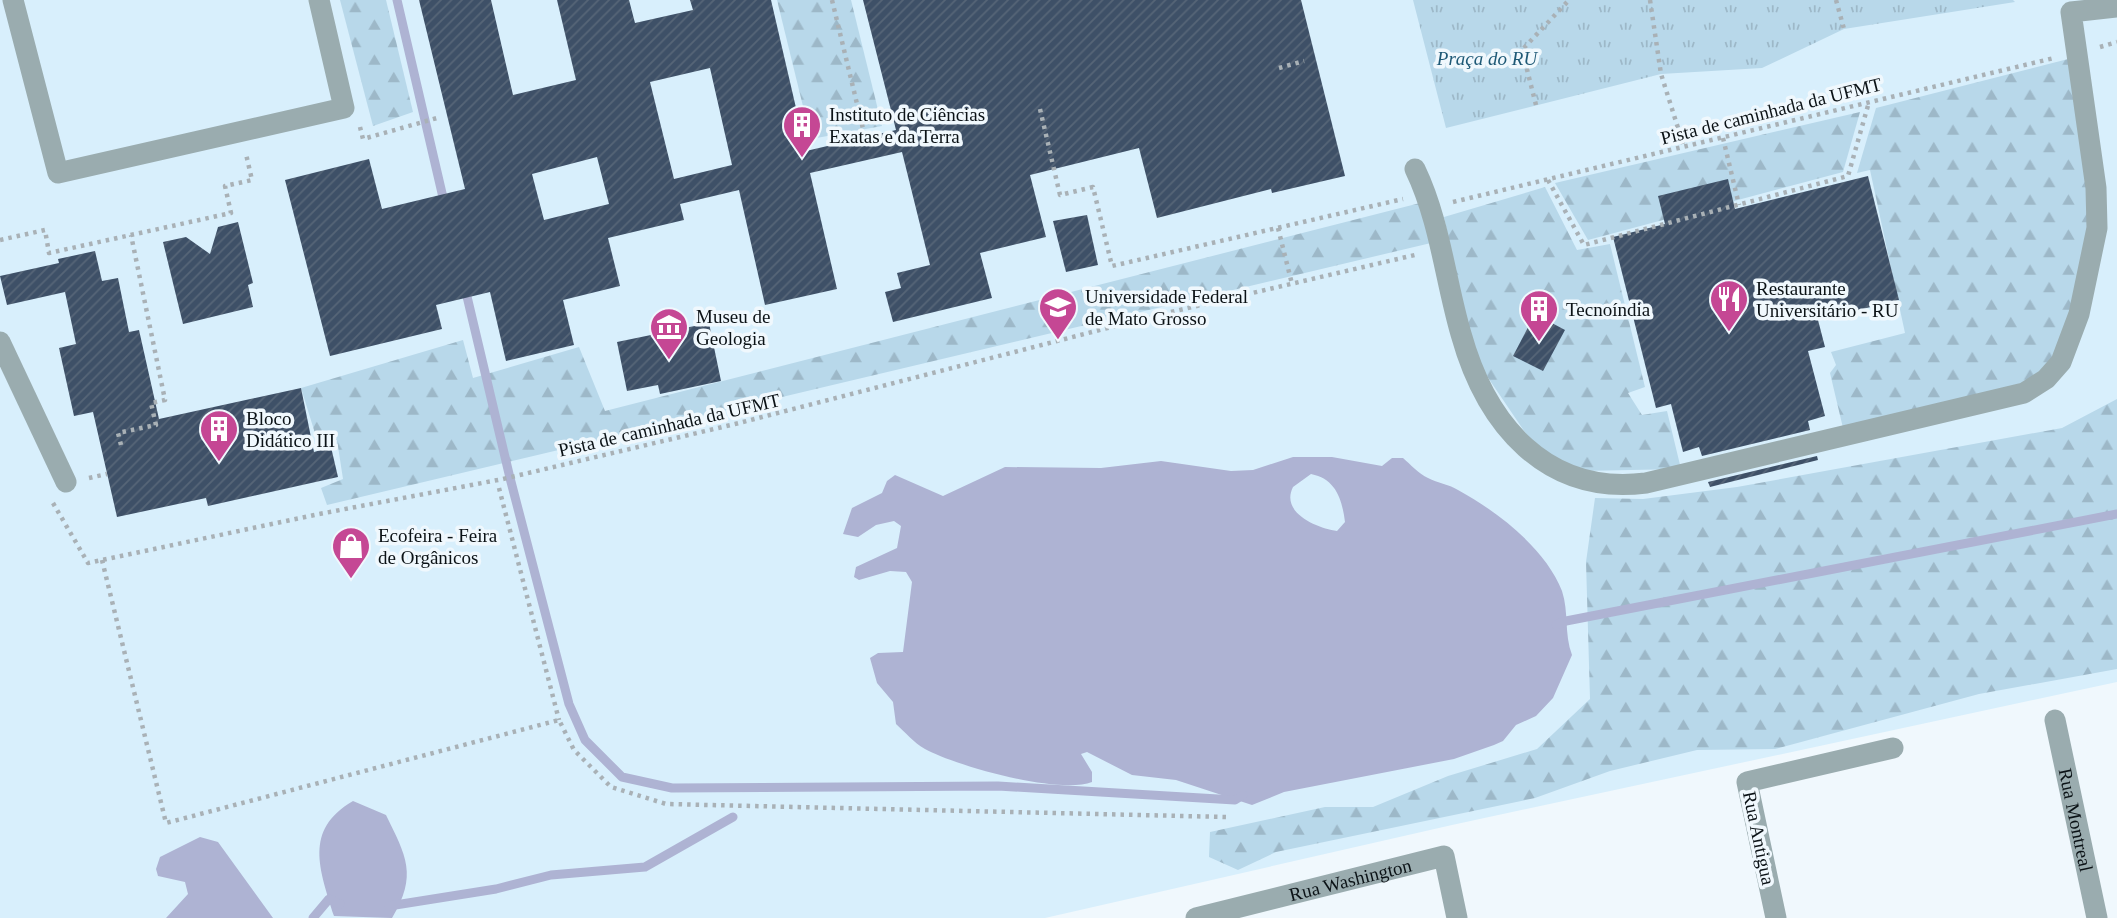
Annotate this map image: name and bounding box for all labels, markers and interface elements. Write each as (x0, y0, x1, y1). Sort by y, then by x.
park label: Praça do RU (1436, 48, 1538, 69)
street label: Pista de caminhada da UFMT (1658, 73, 1884, 149)
building icon: Instituto de Ciências Exatas e da Terra (781, 104, 823, 159)
place label: Instituto de Ciências Exatas e da Terra (829, 104, 985, 147)
restaurant icon: Restaurante Universitário - RU (1708, 278, 1750, 333)
place label: Restaurante Universitário - RU (1756, 278, 1899, 321)
school or university icon: Universidade Federal de Mato Grosso (1037, 286, 1079, 341)
place label: Universidade Federal de Mato Grosso (1085, 286, 1248, 329)
building icon: Tecnoíndia (1518, 288, 1560, 343)
place label: Tecnoíndia (1566, 299, 1651, 320)
museum icon: Museu de Geologia (648, 306, 690, 361)
place label: Museu de Geologia (696, 306, 770, 349)
street label: Pista de caminhada da UFMT (556, 389, 782, 461)
building icon: Bloco Didático III (198, 408, 240, 463)
place label: Bloco Didático III (246, 408, 335, 451)
shop icon: Ecofeira - Feira de Orgânicos (330, 525, 372, 580)
place label: Ecofeira - Feira de Orgânicos (378, 525, 498, 568)
street label: Rua Montreal (2055, 766, 2097, 873)
street label: Rua Antigua (1739, 789, 1779, 887)
street label: Rua Washington (1287, 854, 1414, 905)

